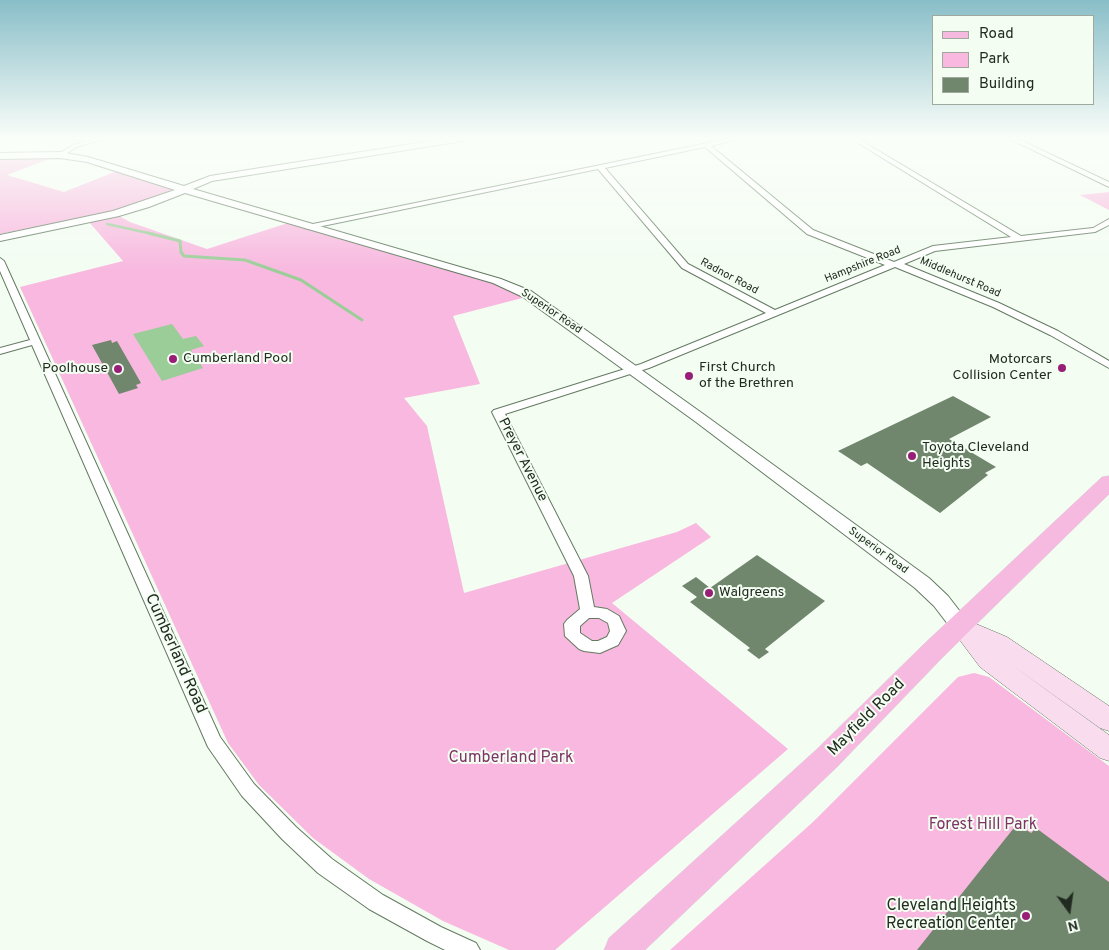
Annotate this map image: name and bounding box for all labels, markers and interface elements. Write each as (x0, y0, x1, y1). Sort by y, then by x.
legend (932, 15, 1094, 105)
text: Road (979, 25, 1014, 44)
text: Park (979, 50, 1010, 69)
text: Building (979, 75, 1034, 94)
street label: Hampshire Road (823, 244, 903, 286)
street label: Middlehurst Road (918, 255, 1002, 301)
street label: Radnor Road (698, 256, 760, 298)
street label: Superior Road (518, 287, 584, 337)
place label: Cumberland Pool (183, 351, 292, 367)
place label: Motorcars Collision Center (952, 352, 1052, 384)
marker: Cumberland Pool (167, 353, 179, 365)
place label: First Church of the Brethren (699, 360, 794, 392)
place label: Poolhouse (42, 361, 108, 377)
marker: Motorcars Collision Center (1056, 362, 1068, 374)
marker: Poolhouse (112, 363, 124, 375)
marker: First Church of the Brethren (683, 370, 695, 382)
street label: Preyer Avenue (494, 415, 550, 505)
place label: Toyota Cleveland Heights (922, 440, 1029, 472)
marker: Toyota Cleveland Heights (906, 450, 918, 462)
street label: Superior Road (846, 525, 910, 577)
place label: Walgreens (719, 585, 784, 601)
marker: Walgreens (703, 587, 715, 599)
street label: Cumberland Road (140, 591, 210, 717)
street label: Mayfield Road (824, 675, 910, 761)
park label: Cumberland Park (448, 749, 574, 769)
park label: Forest Hill Park (929, 816, 1037, 836)
north arrow (1044, 885, 1094, 935)
place label: Cleveland Heights Recreation Center (886, 897, 1016, 935)
marker: Cleveland Heights Recreation Center (1020, 910, 1032, 922)
text: N (1066, 916, 1080, 935)

